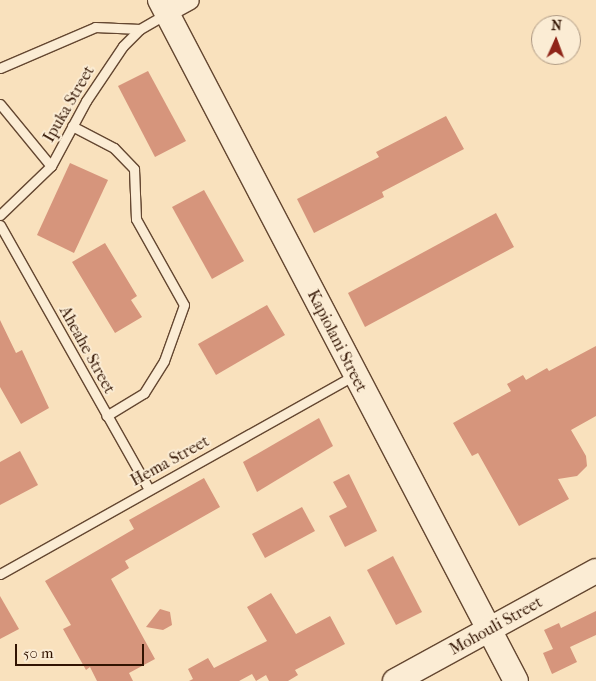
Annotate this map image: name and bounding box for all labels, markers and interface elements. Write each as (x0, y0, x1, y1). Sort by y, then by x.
north arrow (531, 15, 581, 65)
text: N (551, 17, 562, 34)
street label: Ipuka Street (39, 62, 99, 146)
street label: Kapiolani Street (303, 287, 371, 395)
street label: Aheahe Street (55, 303, 119, 397)
street label: Hema Street (127, 432, 213, 490)
street label: Mohouli Street (446, 593, 546, 659)
scale bar (18, 634, 146, 666)
text: 50 m (23, 644, 53, 662)

